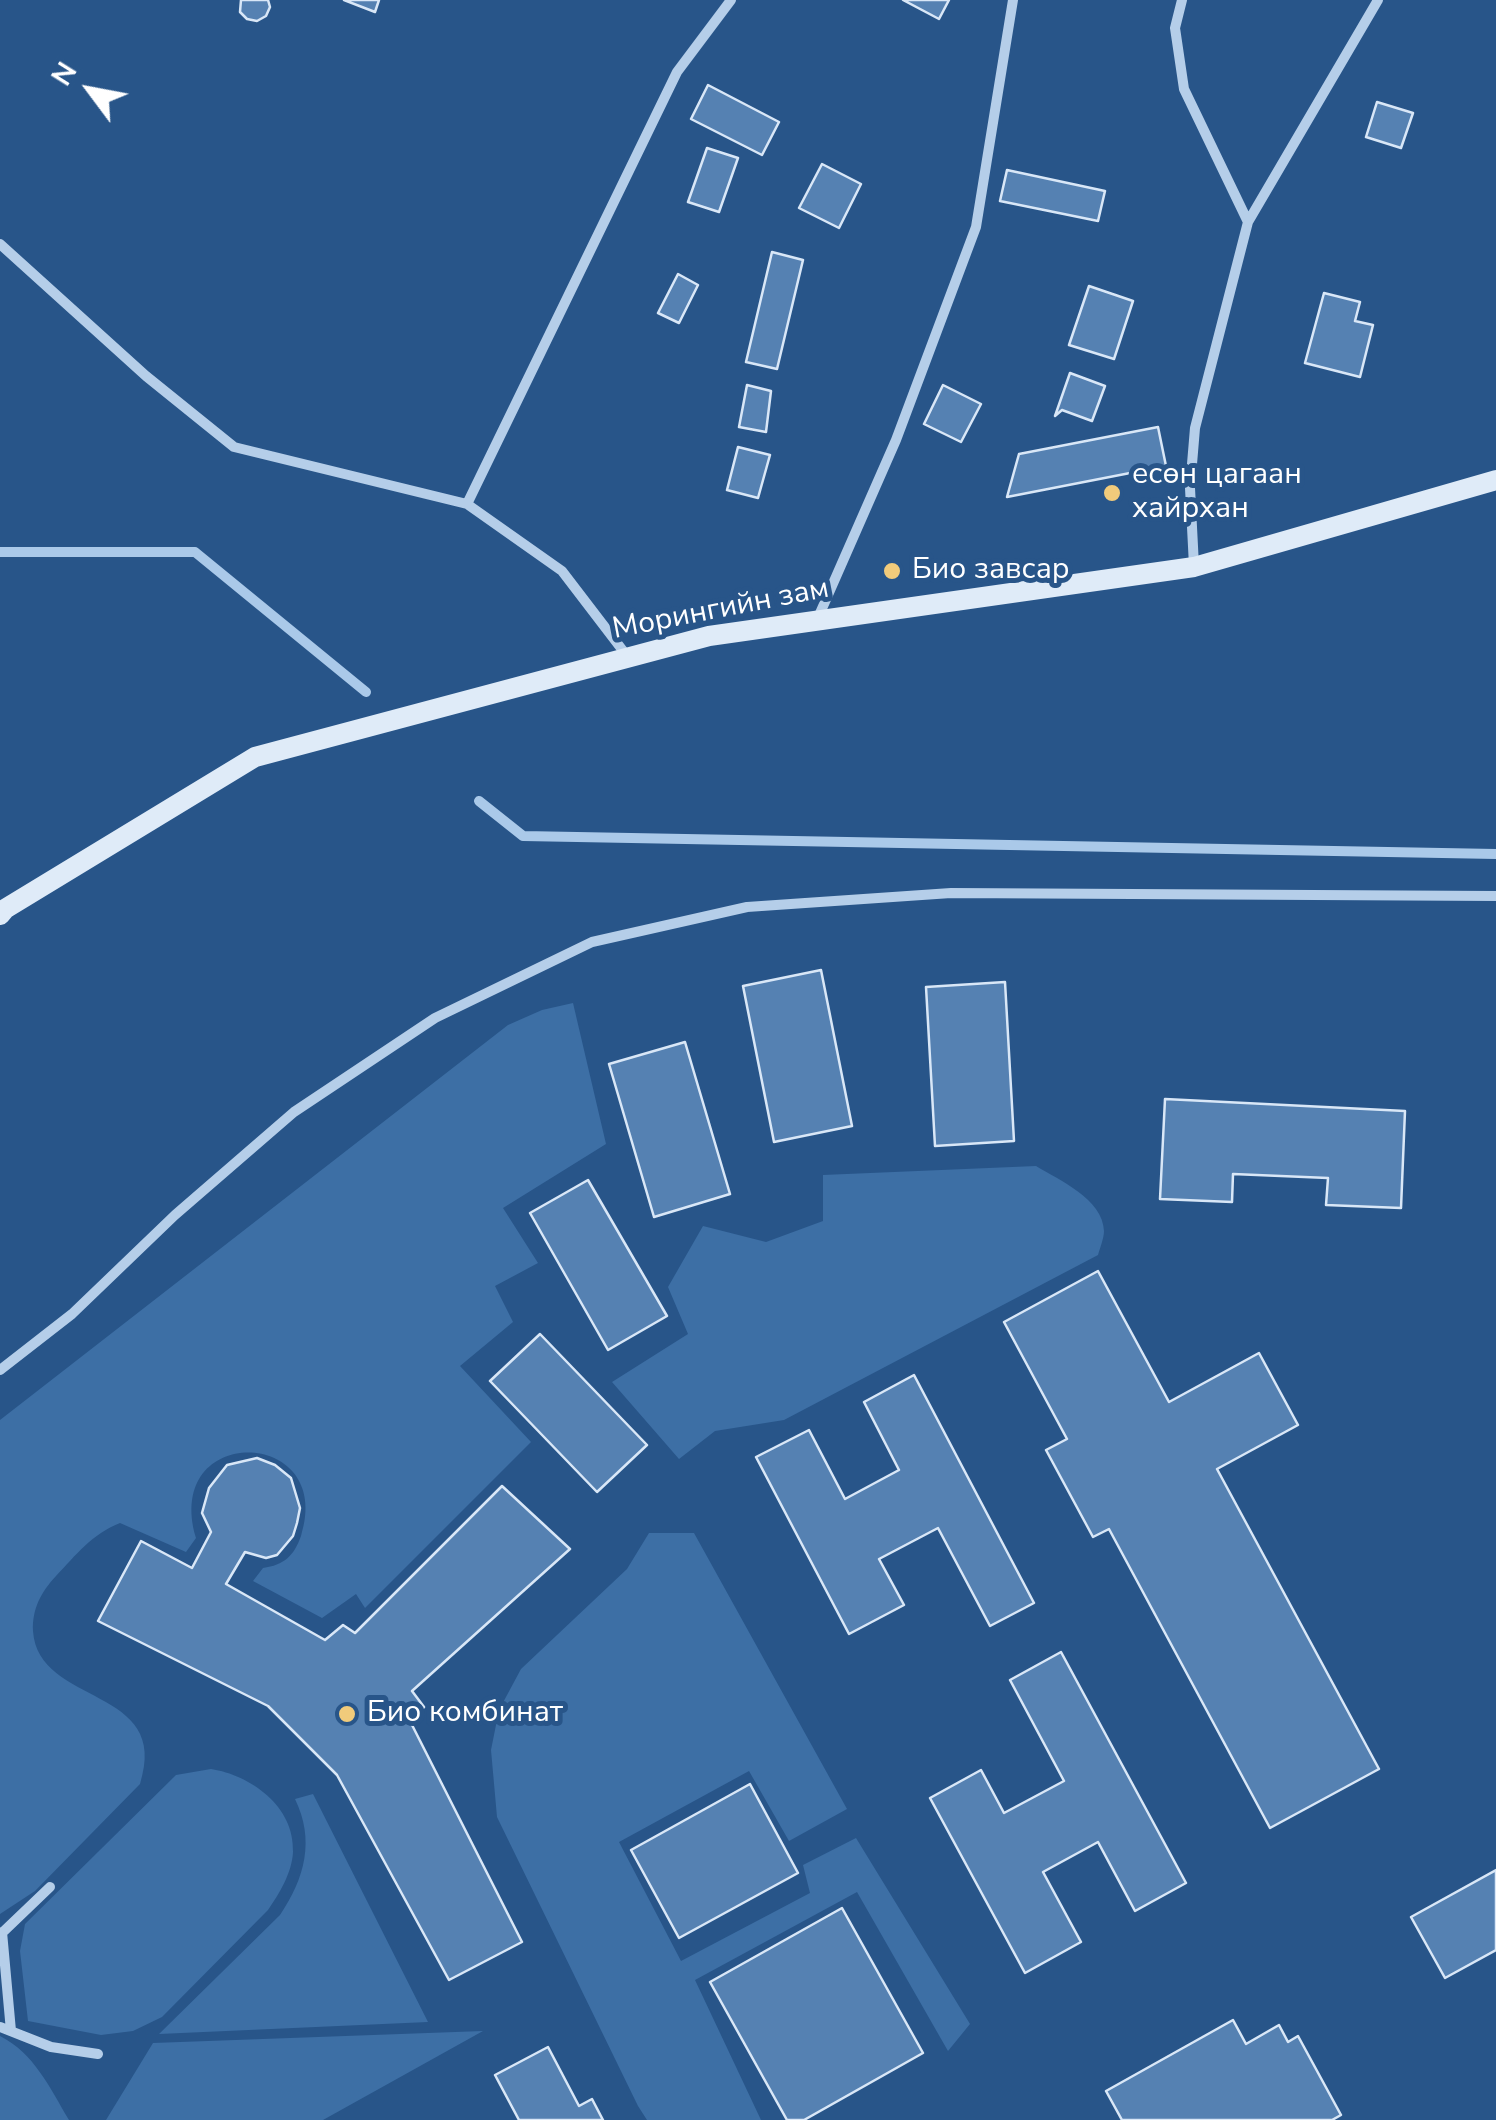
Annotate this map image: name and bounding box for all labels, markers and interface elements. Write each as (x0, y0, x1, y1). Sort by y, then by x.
north arrow (40, 40, 140, 140)
text: N (43, 55, 86, 93)
place label: есөн цагаан хайрхан (1132, 458, 1302, 528)
marker: есөн цагаан хайрхан (1101, 482, 1123, 504)
place label: Био завсар (912, 553, 1070, 589)
marker: Био завсар (881, 560, 903, 582)
street label: Морингийн зам (610, 571, 832, 649)
place label: Био комбинат (367, 1696, 563, 1732)
marker: Био комбинат (336, 1703, 358, 1725)

